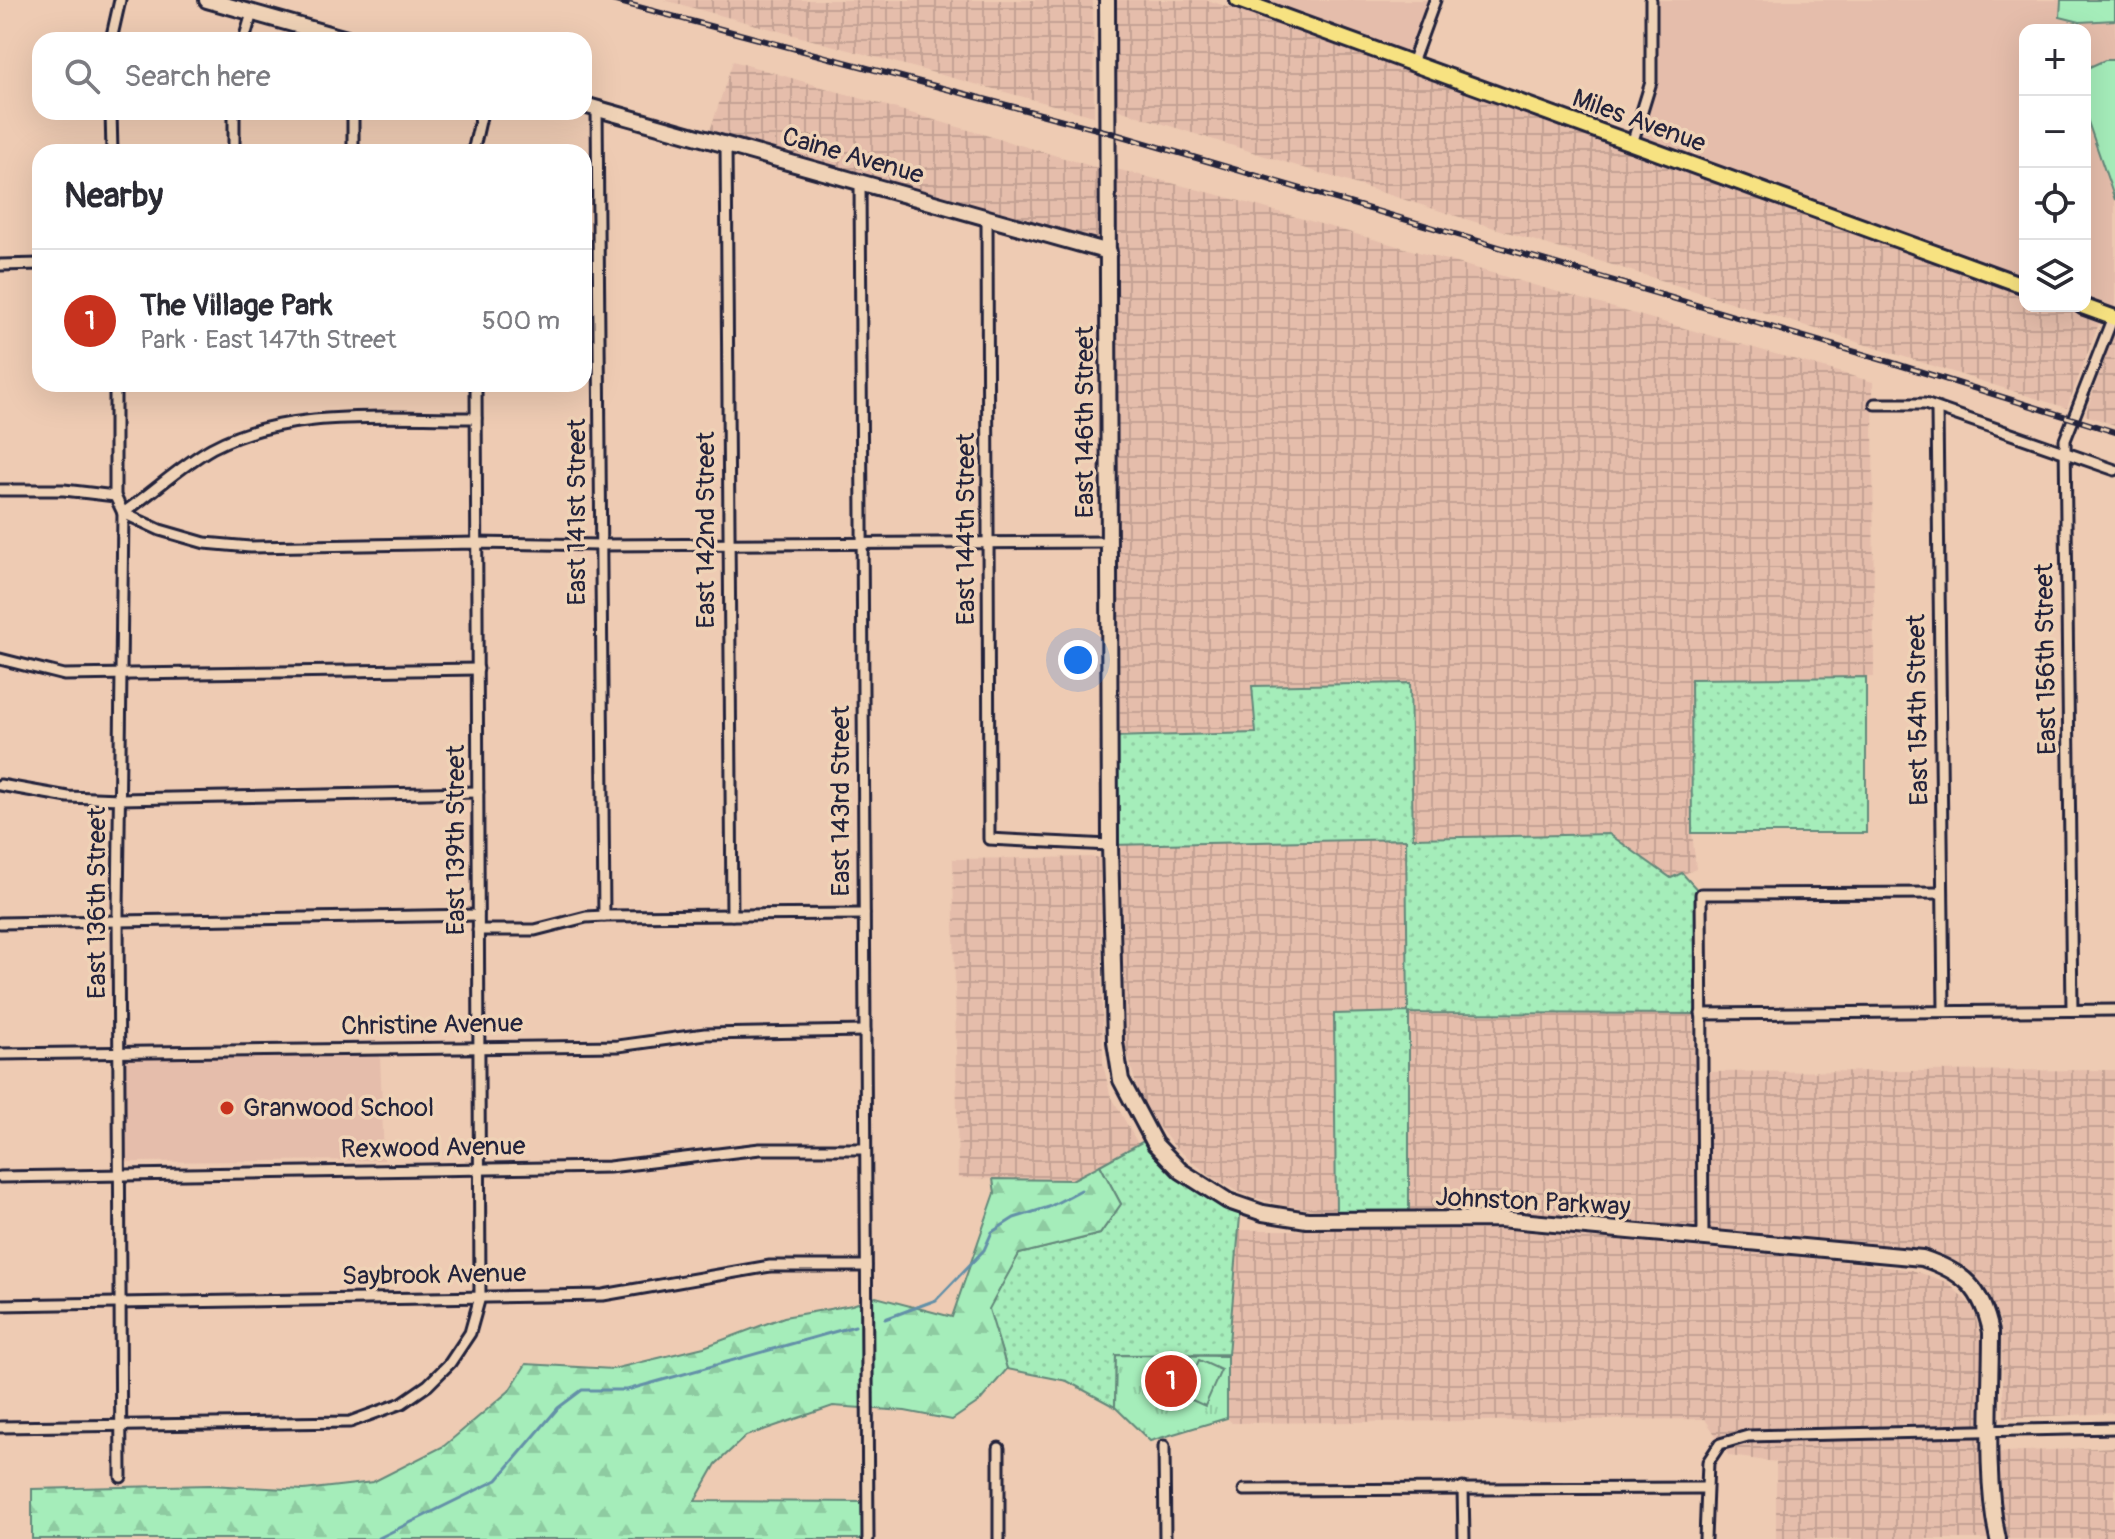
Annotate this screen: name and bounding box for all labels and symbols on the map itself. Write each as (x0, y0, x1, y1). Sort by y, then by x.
street label: Miles Avenue (1568, 82, 1710, 160)
street label: Caine Avenue (779, 121, 928, 191)
street label: East 146th Street (1069, 325, 1101, 518)
street label: East 141st Street (561, 418, 593, 606)
street label: East 142nd Street (690, 431, 722, 628)
street label: East 144th Street (950, 432, 982, 625)
street label: East 156th Street (2028, 562, 2064, 755)
street label: East 154th Street (1900, 613, 1936, 806)
your location (1058, 640, 1098, 680)
street label: East 143rd Street (825, 705, 857, 896)
street label: East 139th Street (440, 744, 472, 935)
street label: East 136th Street (81, 806, 113, 999)
street label: Christine Avenue (341, 1007, 523, 1043)
place label: Granwood School (243, 1092, 434, 1124)
marker: Granwood School (218, 1099, 236, 1117)
street label: Rexwood Avenue (340, 1130, 526, 1166)
street label: Johnston Parkway (1435, 1181, 1631, 1223)
street label: Saybrook Avenue (342, 1257, 527, 1293)
pin: 1 (1145, 1351, 1197, 1411)

